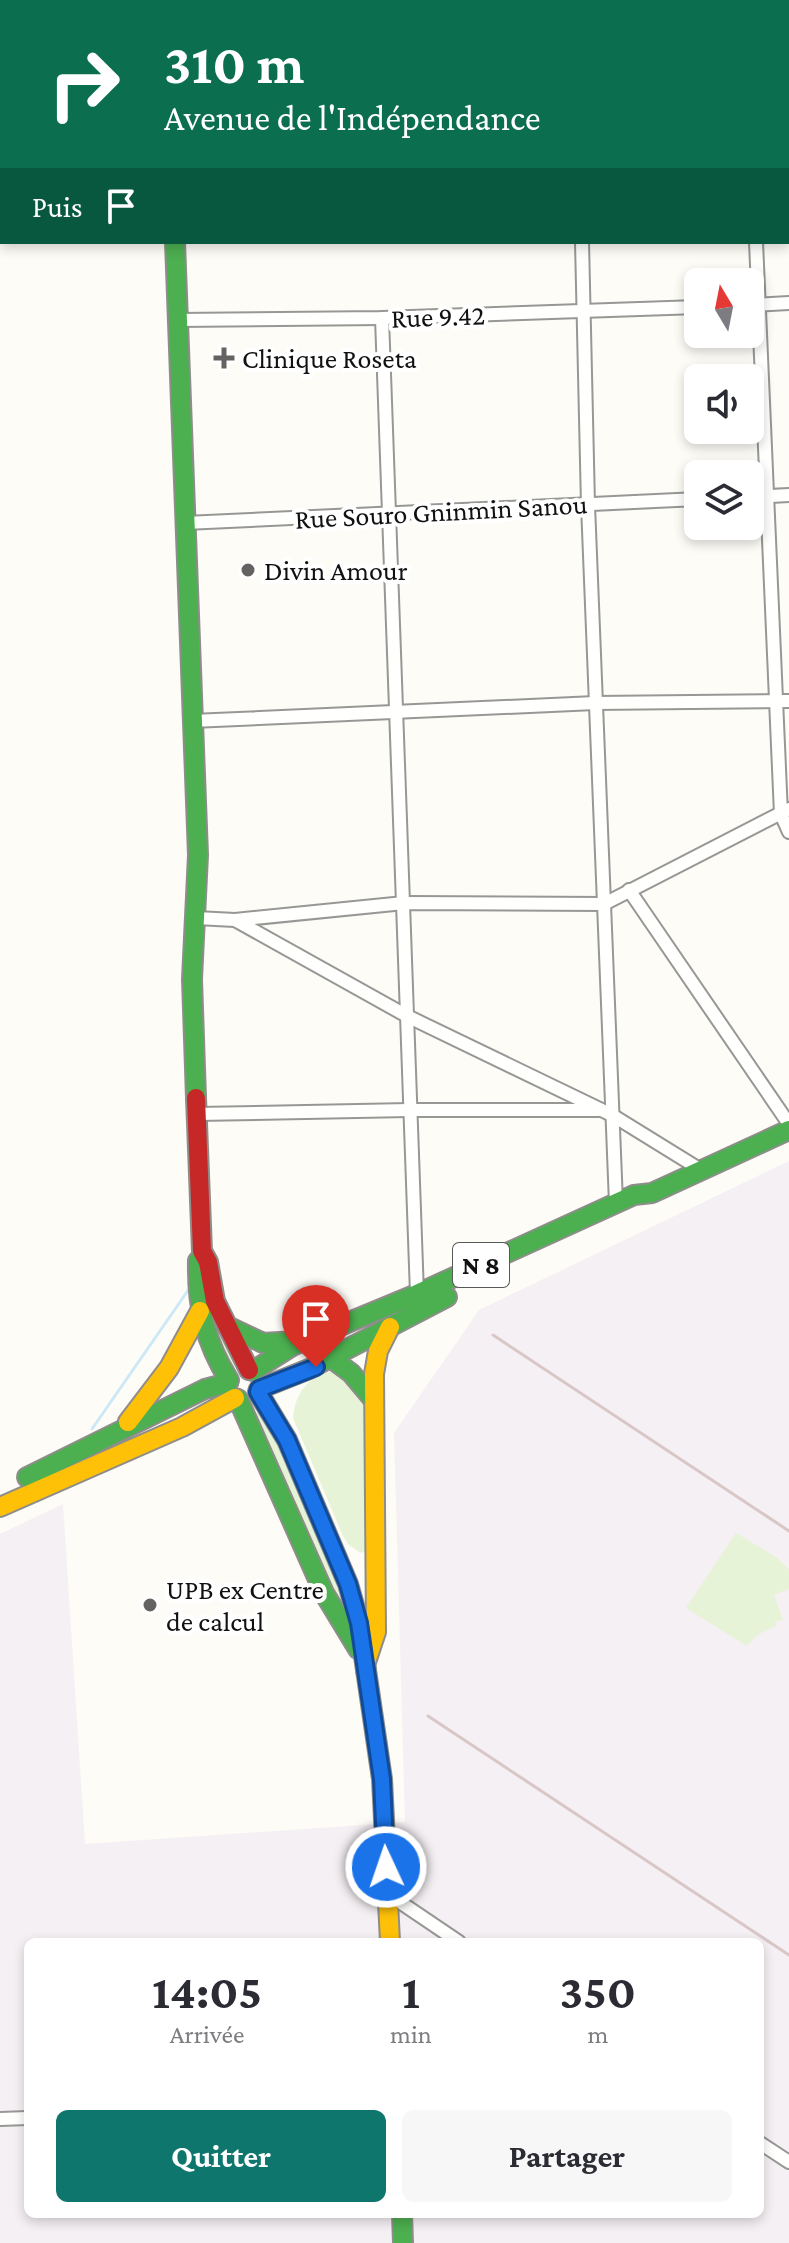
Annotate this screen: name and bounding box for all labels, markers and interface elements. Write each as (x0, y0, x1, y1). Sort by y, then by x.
icon: right (32, 32, 136, 136)
text: 310 m (164, 33, 305, 95)
text: Avenue de l'Indépendance (164, 98, 541, 138)
icon: arrive (99, 184, 143, 228)
text: Puis (32, 190, 83, 223)
north arrow (684, 268, 764, 348)
map controls (684, 268, 764, 540)
street label: Rue 9.42 (390, 299, 486, 334)
place label: Clinique Roseta (242, 343, 417, 374)
marker: Clinique Roseta (213, 347, 235, 369)
button: sound (684, 364, 764, 444)
button: layers (684, 460, 764, 540)
street label: Rue Souro Gninmin Sanou (294, 488, 588, 535)
place label: Divin Amour (264, 555, 408, 586)
marker: Divin Amour (239, 561, 257, 579)
road number: N 8 (453, 1243, 509, 1287)
pin (282, 1285, 350, 1367)
icon: arrive (294, 1297, 338, 1341)
place label: UPB ex Centre de calcul (166, 1574, 324, 1637)
marker: UPB ex Centre de calcul (141, 1596, 159, 1614)
position arrow (344, 1825, 428, 1909)
text: 14:05 (152, 1965, 262, 2018)
text: 1 (402, 1965, 420, 2018)
text: 350 (560, 1965, 636, 2018)
text: Arrivée (170, 2020, 244, 2049)
text: min (390, 2020, 432, 2049)
text: m (587, 2020, 608, 2049)
button: Quitter (56, 2110, 386, 2202)
button: Partager (402, 2110, 732, 2202)

